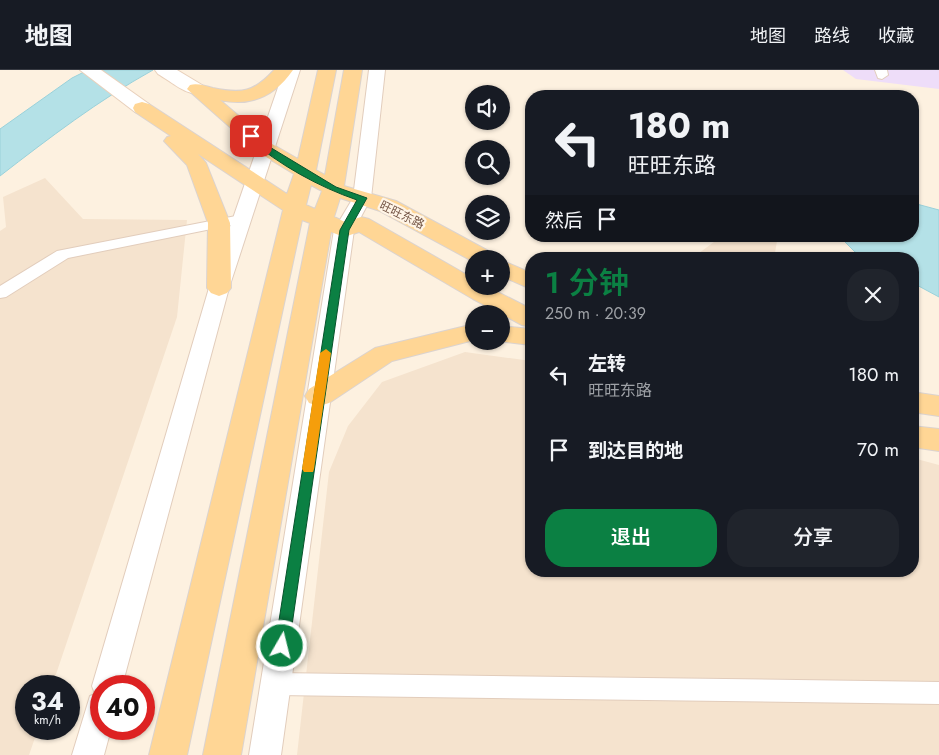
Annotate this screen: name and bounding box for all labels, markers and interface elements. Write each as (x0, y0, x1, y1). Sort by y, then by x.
text: 地图 (25, 18, 73, 53)
text: 地图 (750, 23, 786, 49)
text: 路线 (814, 23, 850, 49)
text: 收藏 (878, 23, 914, 49)
map controls (465, 85, 510, 350)
button: sound (465, 85, 510, 130)
text: 180 m (628, 101, 730, 151)
icon: left (545, 110, 610, 175)
pin (230, 115, 272, 157)
icon: arrive (237, 122, 265, 150)
button: search (465, 140, 510, 185)
text: 旺旺东路 (628, 149, 716, 181)
button: layers (465, 195, 510, 240)
street label: 旺旺东路 (376, 196, 428, 234)
icon: arrive (593, 205, 621, 233)
text: 然后 (545, 207, 583, 234)
button: + (465, 250, 510, 295)
text: 1 分钟 (545, 261, 629, 304)
button: close (847, 269, 899, 321)
text: 250 m · 20:39 (545, 302, 646, 325)
button: − (465, 305, 510, 350)
text: 左转 (588, 350, 626, 377)
icon: left (545, 361, 573, 389)
text: 180 m (848, 361, 899, 388)
text: 旺旺东路 (588, 379, 652, 402)
icon: arrive (545, 436, 573, 464)
text: 70 m (857, 436, 899, 463)
text: 到达目的地 (588, 437, 683, 464)
button: 退出 (545, 509, 717, 567)
button: 分享 (727, 509, 899, 567)
position arrow (255, 619, 307, 671)
speed limit sign: 40 (90, 675, 155, 740)
text: 34 (31, 683, 64, 719)
text: km/h (34, 711, 61, 729)

